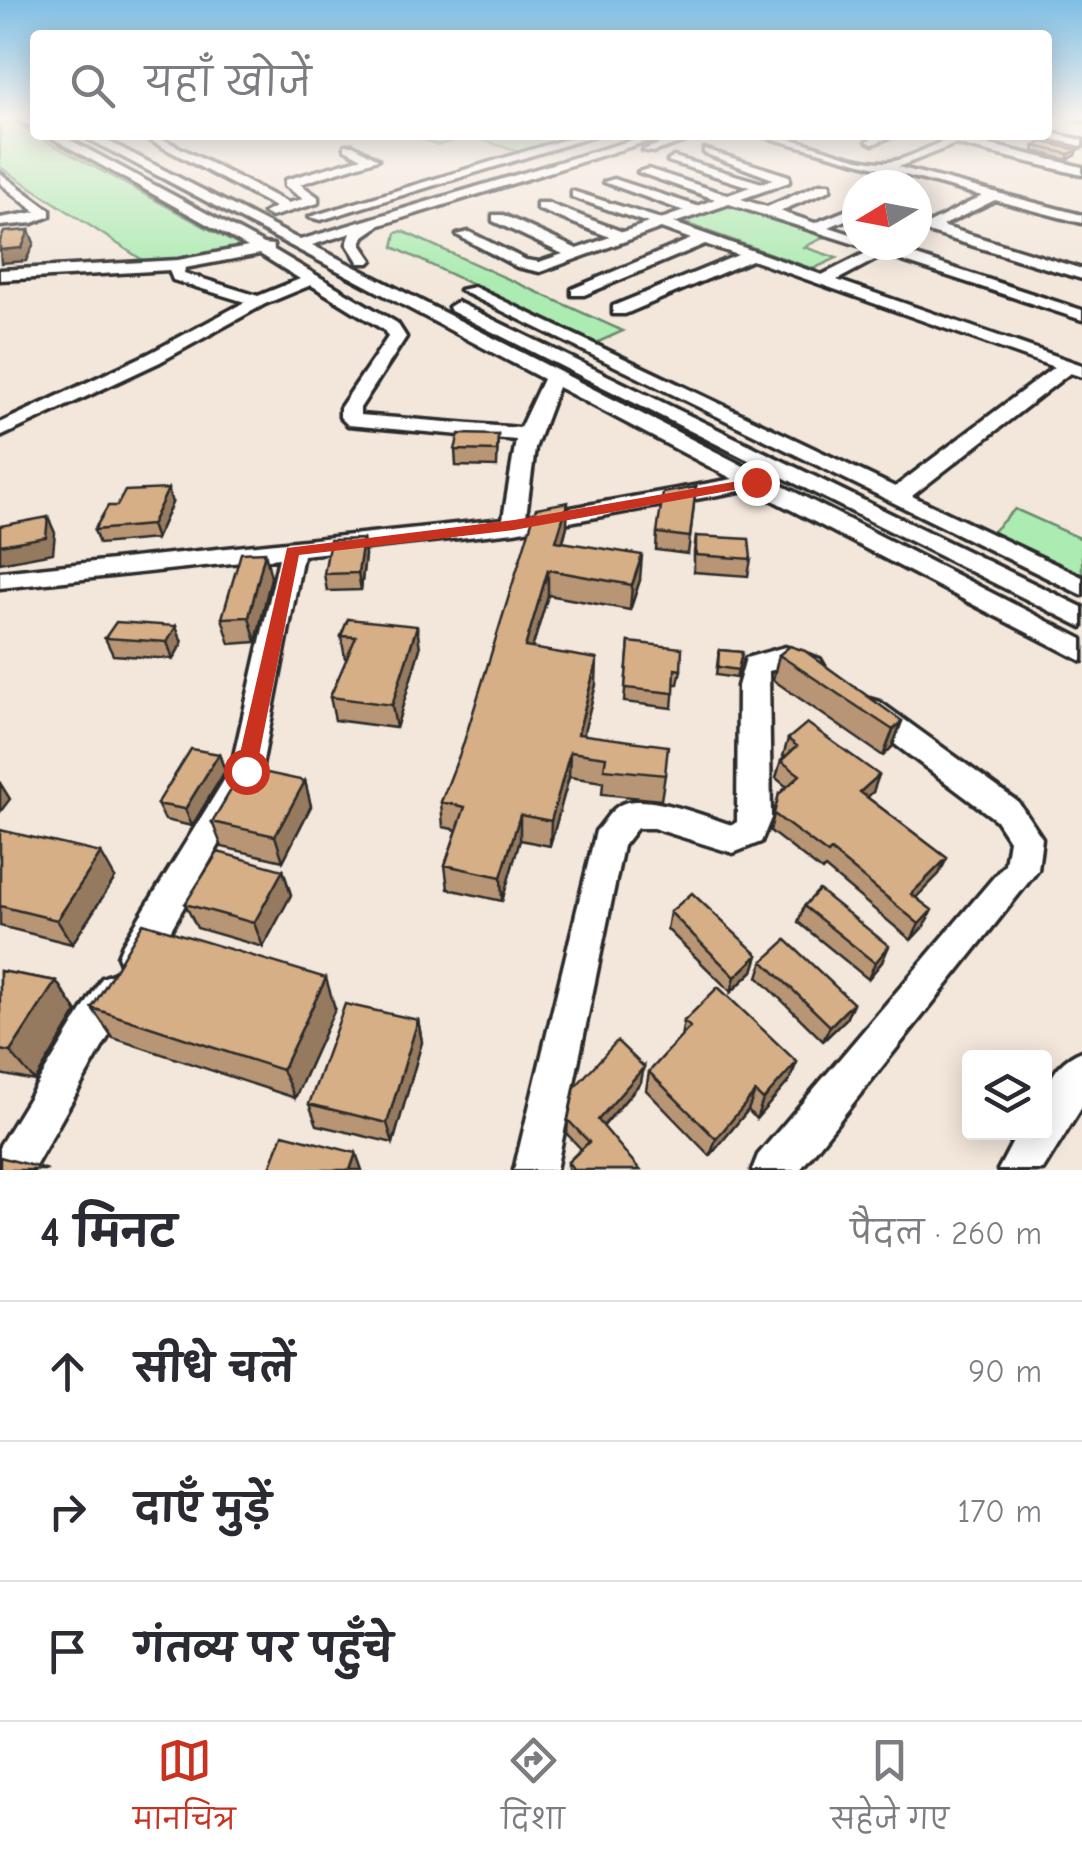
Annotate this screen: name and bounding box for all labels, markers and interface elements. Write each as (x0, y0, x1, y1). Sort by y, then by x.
search box (30, 30, 1052, 140)
icon: search (65, 58, 120, 113)
text: यहाँ खोजें (145, 61, 311, 105)
north arrow (842, 170, 932, 260)
route end (734, 460, 780, 506)
route start (224, 749, 270, 795)
map controls (962, 1050, 1052, 1140)
button: layers (962, 1050, 1052, 1140)
text: 4 मिनट (40, 1208, 177, 1257)
text: पैदल · 260 m (850, 1215, 1042, 1252)
icon: ahead (40, 1344, 95, 1399)
text: सीधे चलें (135, 1347, 294, 1391)
text: 90 m (968, 1353, 1042, 1390)
icon: right (40, 1484, 95, 1539)
text: दाएँ मुड़ें (135, 1487, 271, 1531)
text: 170 m (958, 1493, 1042, 1530)
icon: arrive (40, 1624, 95, 1679)
text: गंतव्य पर पहुँचे (135, 1627, 393, 1671)
tab: मानचित्र (133, 1733, 236, 1850)
tab: दिशा (501, 1733, 565, 1850)
tab: सहेजे गए (831, 1733, 949, 1850)

